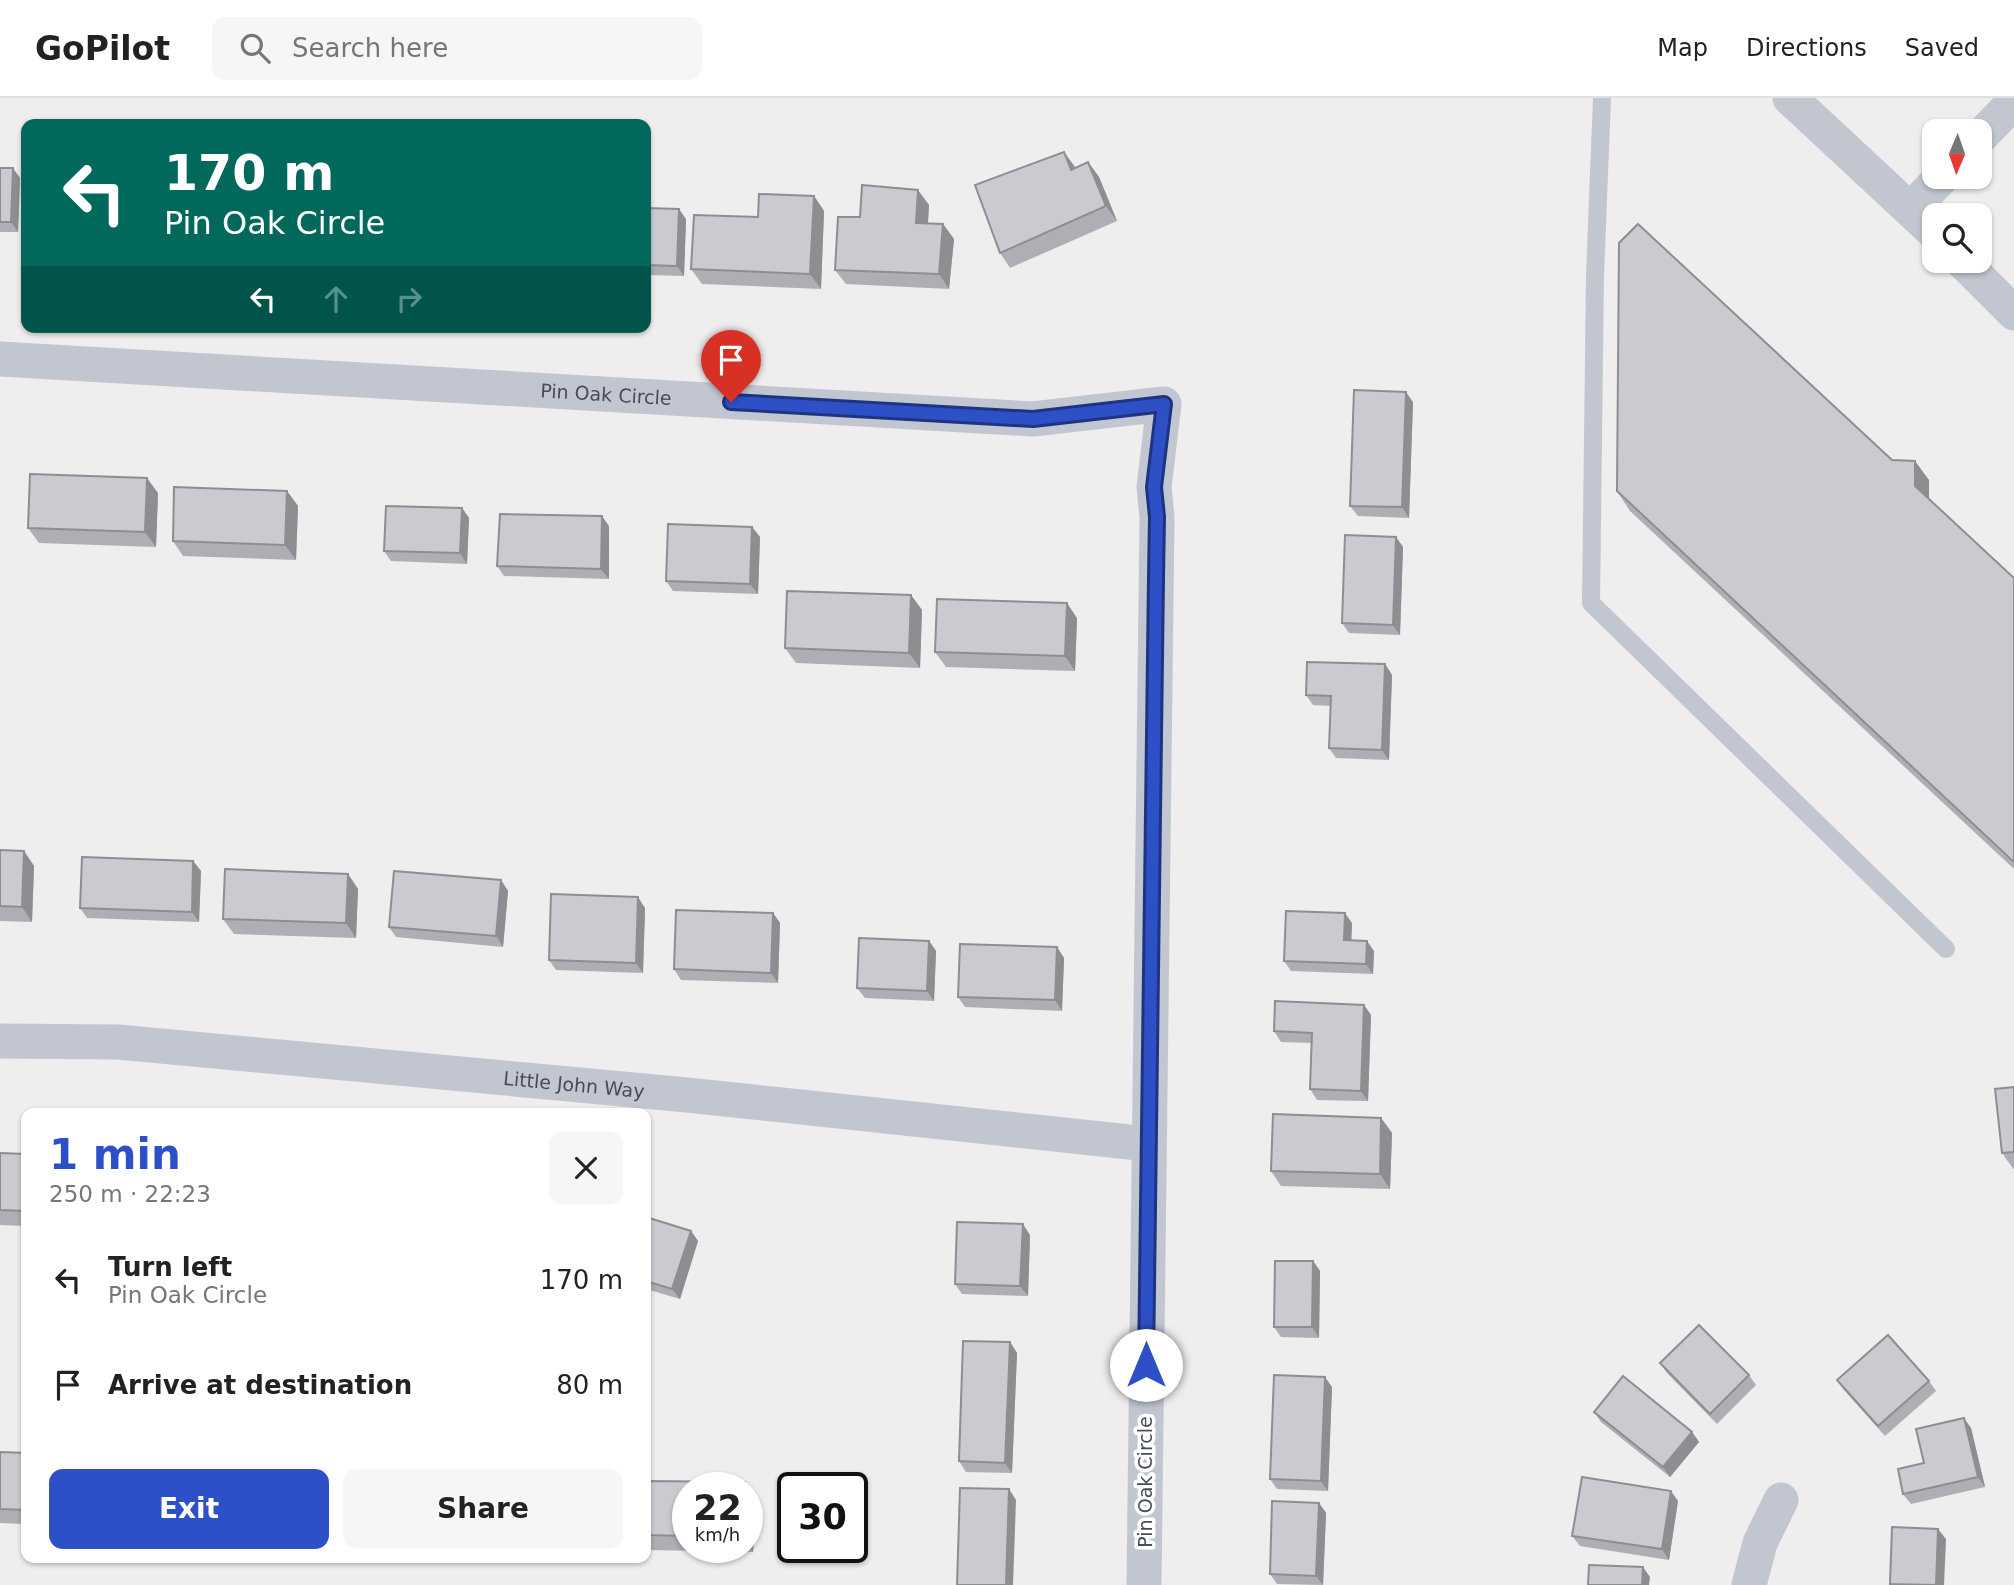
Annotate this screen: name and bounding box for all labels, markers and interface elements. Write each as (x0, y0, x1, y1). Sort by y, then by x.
search box (212, 17, 702, 80)
text: GoPilot (35, 29, 170, 68)
icon: search (236, 29, 274, 67)
text: Search here (292, 33, 448, 63)
text: Map (1657, 34, 1708, 62)
text: Directions (1746, 34, 1867, 62)
text: Saved (1905, 34, 1979, 62)
north arrow (1922, 119, 1992, 189)
map controls (1922, 119, 1992, 273)
text: 170 m (164, 145, 334, 202)
icon: left (49, 147, 140, 238)
button: search (1922, 203, 1992, 273)
text: Pin Oak Circle (164, 204, 385, 242)
icon: left (244, 280, 282, 318)
icon: ahead (317, 280, 355, 318)
icon: right (390, 280, 428, 318)
pin (701, 330, 761, 402)
icon: arrive (712, 341, 750, 379)
street label: Pin Oak Circle (540, 379, 672, 409)
street label: Little John Way (502, 1067, 646, 1102)
text: 1 min (49, 1130, 181, 1179)
button: close (549, 1131, 623, 1205)
text: 250 m · 22:23 (49, 1181, 211, 1207)
text: Turn left (108, 1252, 232, 1282)
icon: left (49, 1261, 87, 1299)
text: 170 m (540, 1265, 623, 1295)
text: Pin Oak Circle (108, 1282, 267, 1308)
position arrow (1109, 1328, 1183, 1402)
icon: arrive (49, 1366, 87, 1404)
text: Arrive at destination (108, 1370, 412, 1400)
text: 80 m (556, 1370, 623, 1400)
street label: Pin Oak Circle (1134, 1416, 1156, 1548)
button: Exit (49, 1469, 329, 1549)
button: Share (343, 1469, 623, 1549)
speed limit sign: 30 (777, 1472, 868, 1563)
text: 22 (693, 1488, 742, 1528)
text: km/h (695, 1524, 740, 1545)

